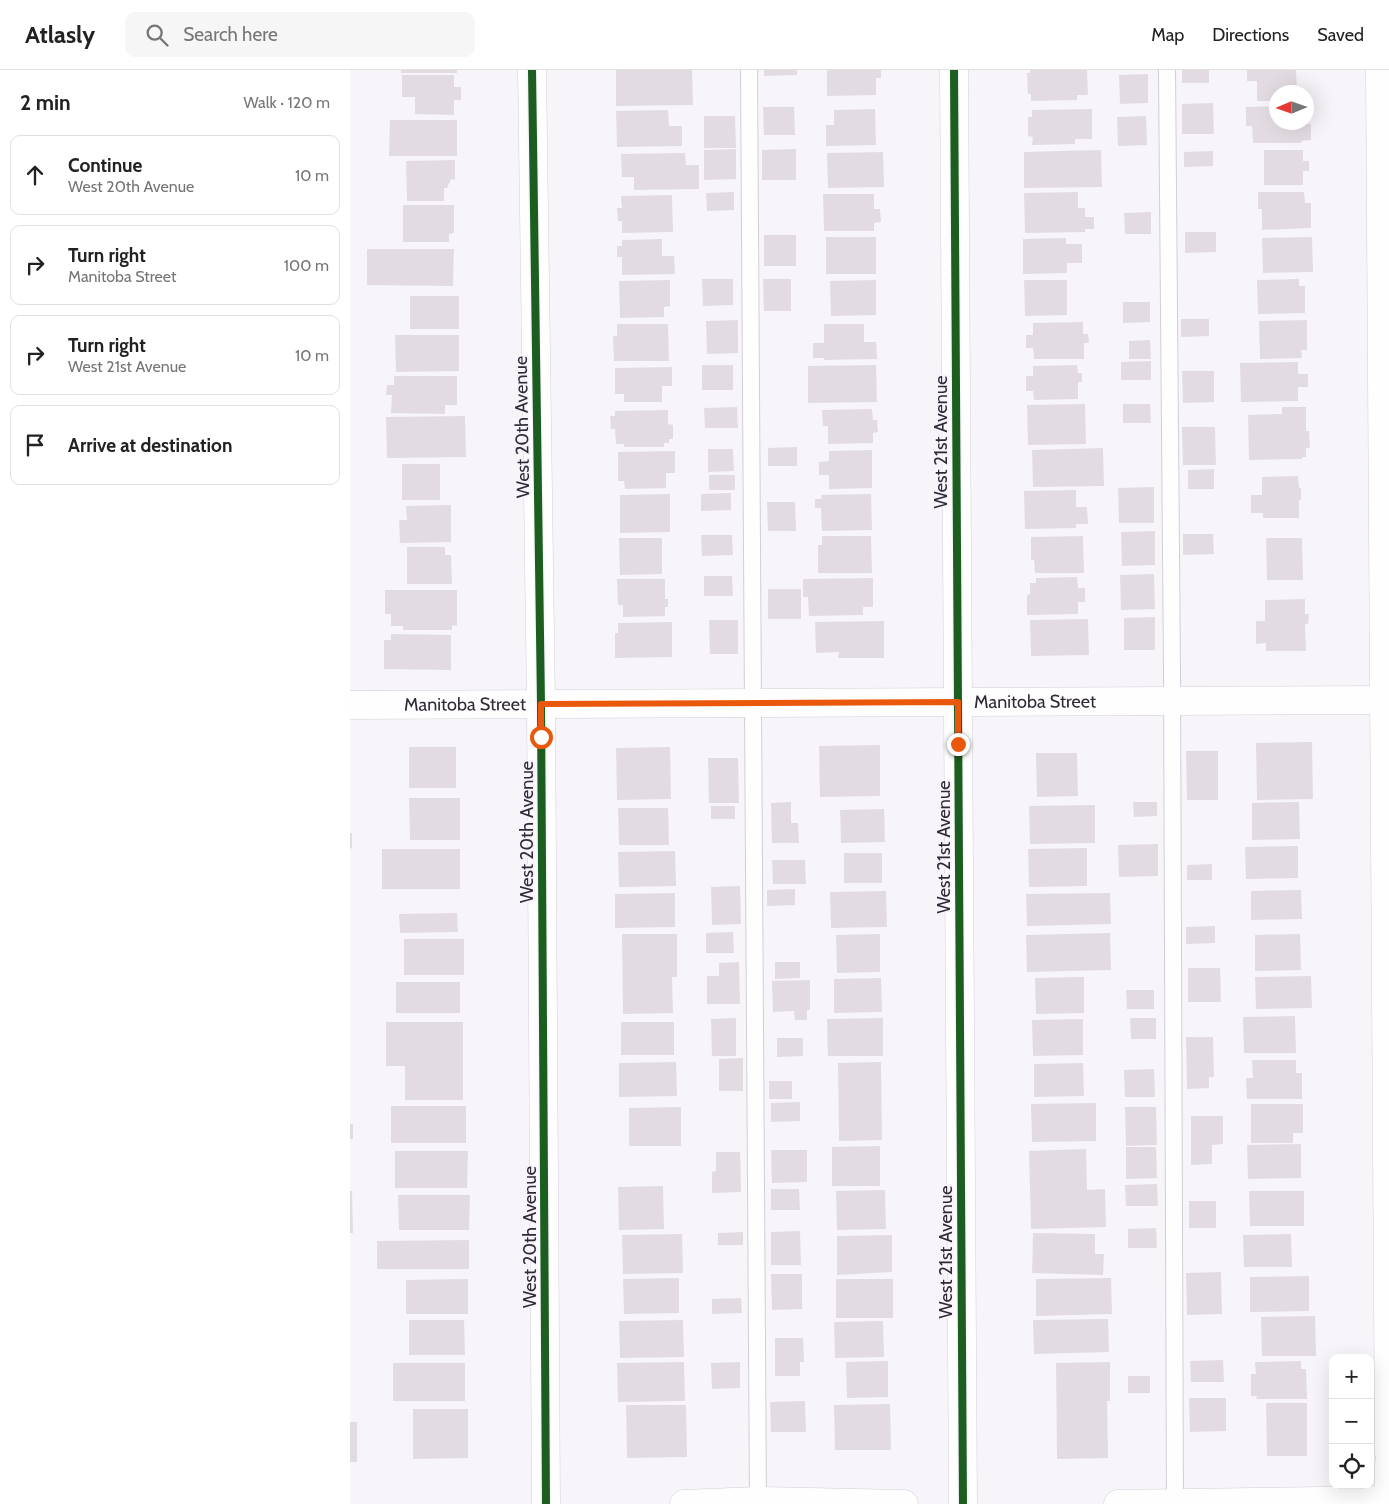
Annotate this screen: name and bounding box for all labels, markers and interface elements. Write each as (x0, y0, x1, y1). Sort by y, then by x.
search box (125, 12, 475, 57)
text: Atlasly (25, 20, 95, 49)
icon: search (143, 21, 171, 49)
text: Search here (183, 23, 278, 46)
text: Map (1151, 24, 1184, 46)
text: Directions (1212, 24, 1289, 46)
text: Saved (1317, 24, 1364, 46)
north arrow (1269, 85, 1314, 130)
text: 2 min (20, 90, 71, 115)
text: Walk · 120 m (243, 93, 330, 112)
text: Continue (68, 154, 142, 177)
icon: ahead (21, 161, 49, 189)
text: 10 m (295, 166, 329, 185)
text: West 20th Avenue (68, 177, 194, 196)
text: Turn right (68, 244, 146, 267)
icon: right (21, 251, 49, 279)
text: 100 m (284, 256, 329, 275)
text: Manitoba Street (68, 267, 176, 286)
text: Turn right (68, 334, 146, 357)
icon: right (21, 341, 49, 369)
text: 10 m (295, 346, 329, 365)
street label: West 20th Avenue (510, 356, 534, 498)
text: West 21st Avenue (68, 357, 186, 376)
street label: West 21st Avenue (930, 375, 952, 509)
icon: arrive (21, 431, 49, 459)
text: Arrive at destination (68, 434, 232, 457)
street label: Manitoba Street (974, 690, 1096, 713)
street label: Manitoba Street (404, 693, 526, 716)
route start (530, 726, 553, 749)
route end (947, 733, 970, 756)
street label: West 20th Avenue (516, 761, 538, 903)
street label: West 21st Avenue (933, 780, 955, 914)
street label: West 20th Avenue (519, 1166, 541, 1308)
street label: West 21st Avenue (935, 1185, 957, 1319)
map controls (1329, 1354, 1374, 1489)
button: + (1329, 1354, 1374, 1399)
button: − (1329, 1399, 1374, 1444)
button: locate (1329, 1444, 1374, 1489)

